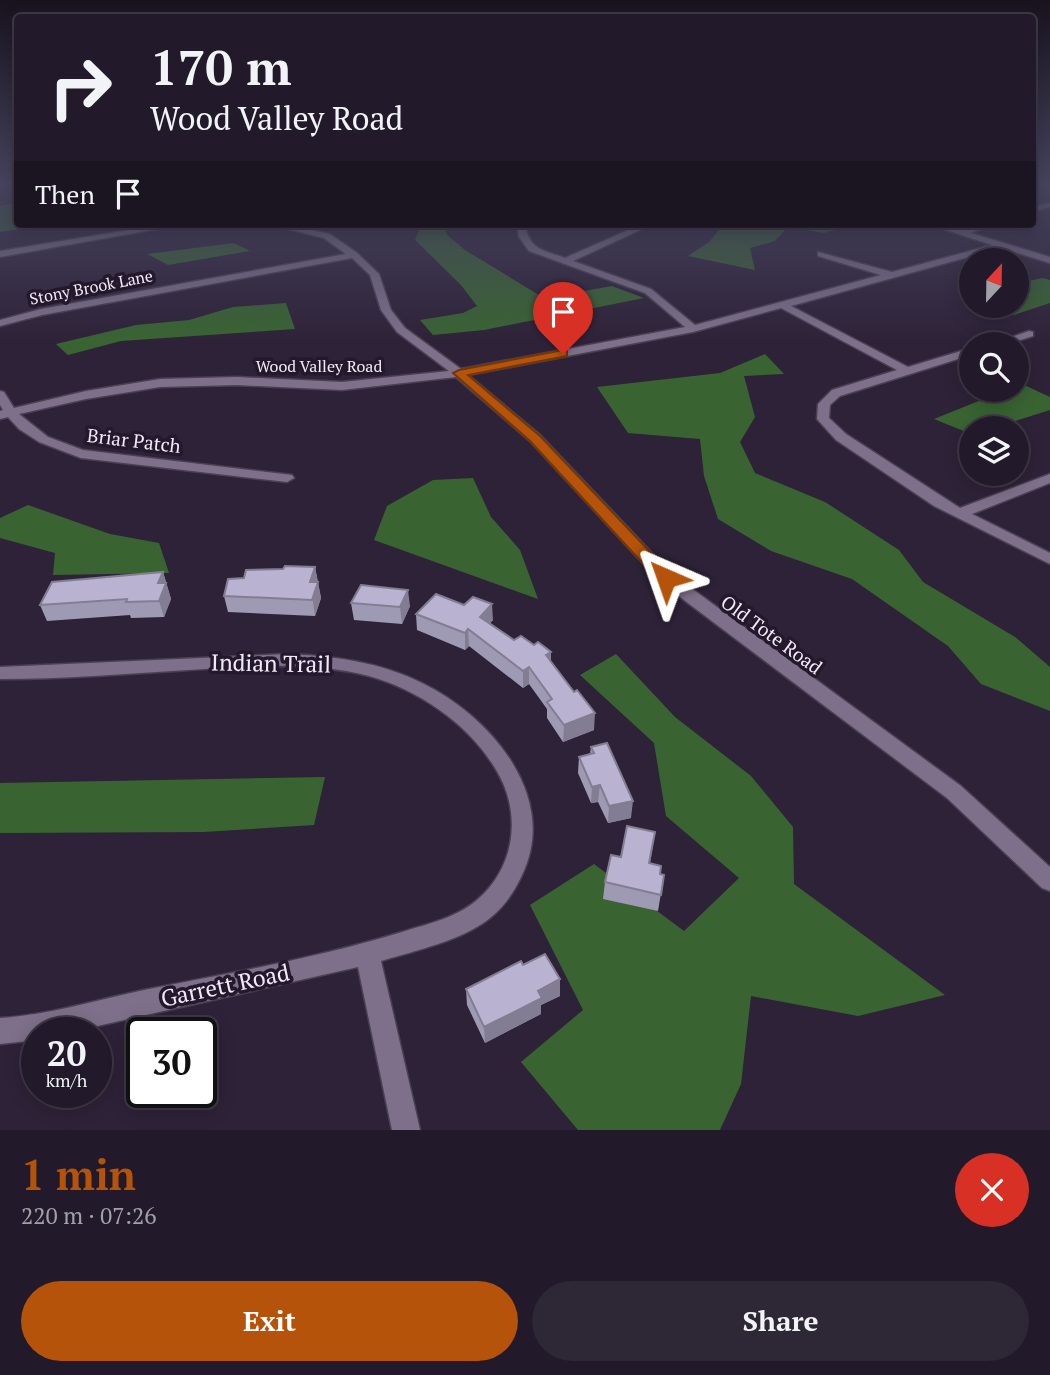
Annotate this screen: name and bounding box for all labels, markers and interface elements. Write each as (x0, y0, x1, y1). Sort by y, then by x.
text: 170 m (150, 34, 292, 99)
icon: right (35, 42, 126, 133)
text: Wood Valley Road (150, 97, 403, 139)
icon: arrive (109, 175, 147, 213)
text: Then (35, 177, 95, 211)
north arrow (959, 248, 1029, 318)
map controls (959, 248, 1029, 486)
street label: Stony Brook Lane (28, 264, 154, 310)
pin (533, 282, 593, 354)
icon: arrive (544, 293, 582, 331)
button: search (959, 332, 1029, 402)
street label: Wood Valley Road (256, 355, 382, 377)
button: layers (959, 416, 1029, 486)
street label: Briar Patch (86, 422, 182, 458)
position arrow (629, 541, 703, 615)
street label: Old Tote Road (716, 589, 828, 679)
street label: Indian Trail (211, 646, 331, 680)
street label: Garrett Road (158, 956, 292, 1014)
speed limit sign: 30 (126, 1017, 217, 1108)
text: 20 (47, 1030, 86, 1076)
text: km/h (46, 1068, 87, 1092)
text: 1 min (21, 1146, 136, 1202)
button: close (955, 1153, 1029, 1227)
text: 220 m · 07:26 (21, 1200, 156, 1231)
button: Exit (21, 1281, 518, 1361)
button: Share (532, 1281, 1029, 1361)

